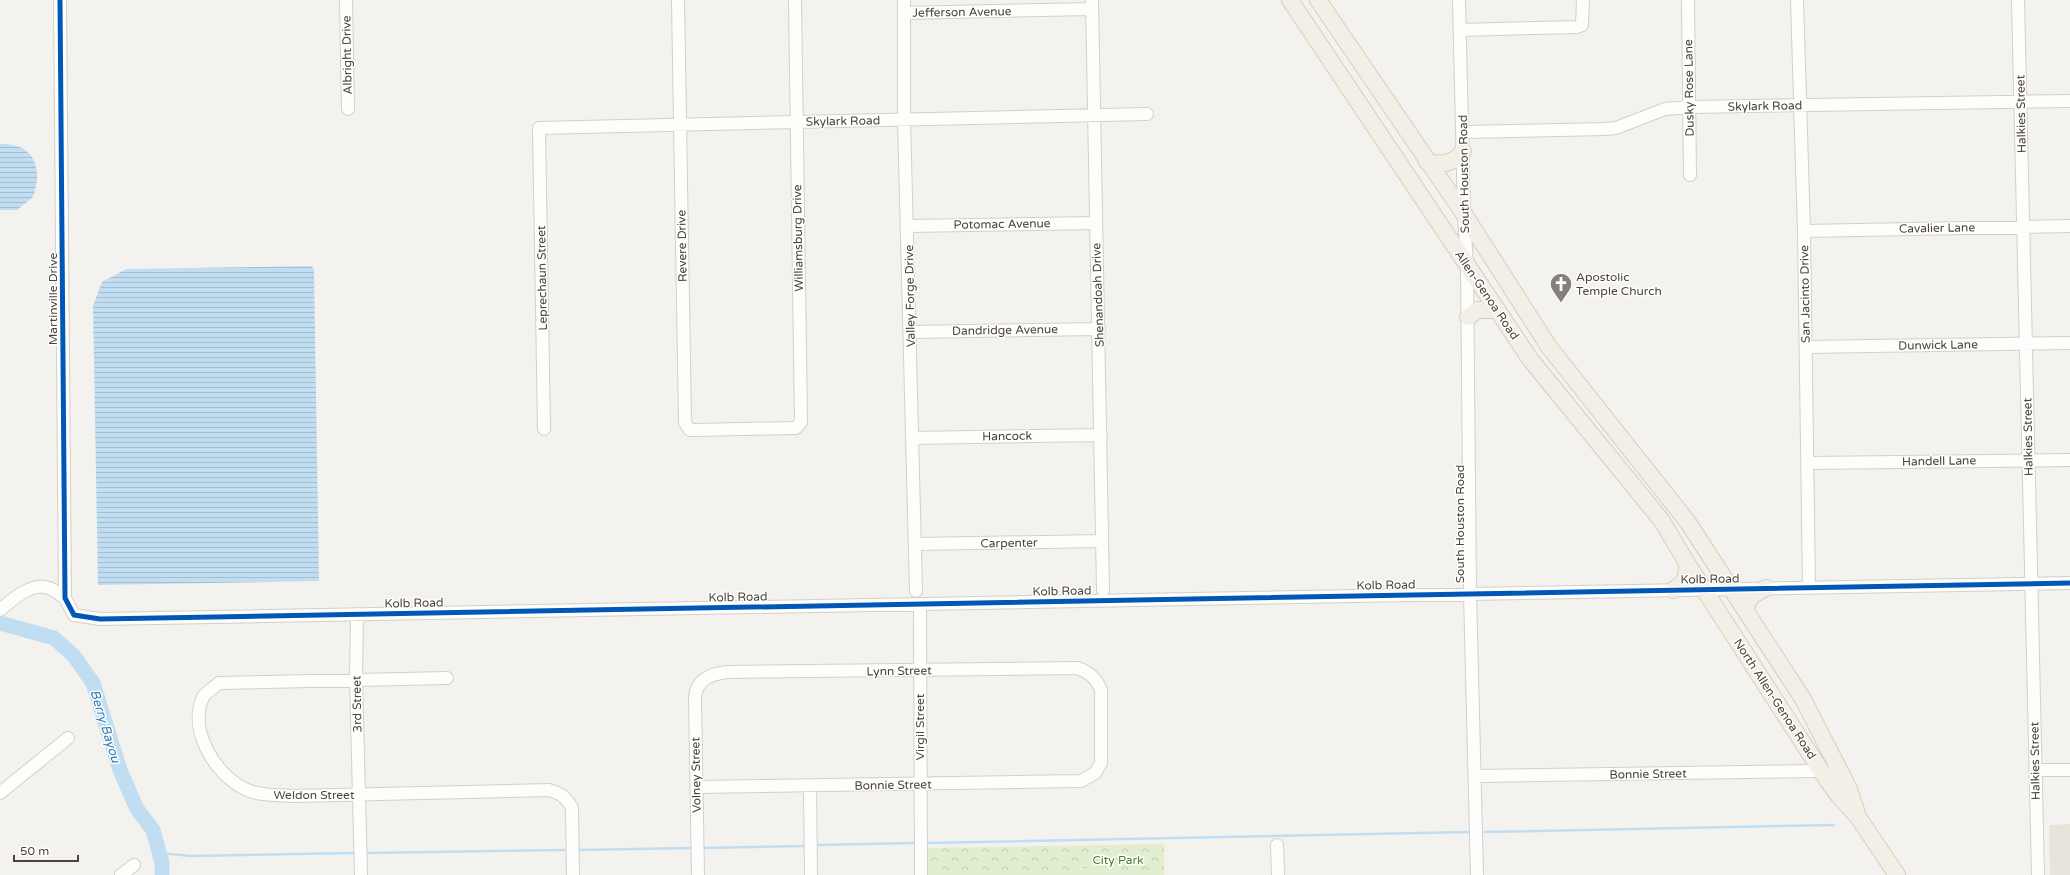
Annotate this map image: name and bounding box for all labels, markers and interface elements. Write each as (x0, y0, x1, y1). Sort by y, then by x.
street label: Jefferson Avenue (912, 4, 1012, 20)
street label: Albright Drive (339, 15, 355, 95)
street label: Dusky Rose Lane (1681, 39, 1697, 137)
street label: Halkies Street (2013, 74, 2029, 153)
street label: Skylark Road (1728, 98, 1802, 114)
street label: Skylark Road (806, 113, 880, 129)
street label: South Houston Road (1456, 115, 1472, 233)
street label: Williamsburg Drive (790, 184, 806, 292)
street label: Revere Drive (674, 210, 690, 282)
street label: Potomac Avenue (953, 216, 1051, 232)
street label: Cavalier Lane (1899, 220, 1975, 236)
street label: Leprechaun Street (534, 225, 550, 331)
street label: Shenandoah Drive (1089, 242, 1107, 347)
street label: Valley Forge Drive (902, 245, 918, 347)
street label: San Jacinto Drive (1797, 245, 1813, 343)
street label: Allen-Genoa Road (1452, 248, 1522, 342)
street label: Martinville Drive (46, 253, 60, 345)
place label: Apostolic Temple Church (1576, 270, 1662, 298)
church icon: Apostolic Temple Church (1548, 271, 1574, 304)
street label: Dandridge Avenue (952, 322, 1058, 338)
street label: Dunwick Lane (1898, 337, 1978, 353)
street label: Halkies Street (2020, 397, 2036, 476)
street label: Hancock (982, 429, 1032, 443)
street label: Handell Lane (1902, 453, 1976, 469)
street label: South Houston Road (1453, 465, 1467, 583)
street label: Carpenter (980, 535, 1038, 550)
street label: Kolb Road (1680, 571, 1740, 587)
street label: Kolb Road (1356, 577, 1416, 593)
street label: Kolb Road (1032, 583, 1092, 599)
street label: Kolb Road (708, 589, 768, 605)
street label: Kolb Road (384, 595, 444, 611)
street label: North Allen-Genoa Road (1731, 636, 1819, 762)
street label: Lynn Street (866, 663, 932, 679)
street label: 3rd Street (349, 675, 364, 733)
water label: Berry Bayou (86, 688, 124, 766)
street label: Virgil Street (913, 693, 927, 760)
street label: Halkies Street (2027, 721, 2043, 800)
street label: Volney Street (688, 737, 704, 813)
street label: Bonnie Street (1609, 766, 1687, 782)
street label: Bonnie Street (854, 777, 932, 793)
street label: Weldon Street (274, 788, 355, 802)
scale bar (14, 837, 78, 863)
text: 50 m (20, 844, 49, 858)
park label: City Park (1092, 853, 1144, 867)

